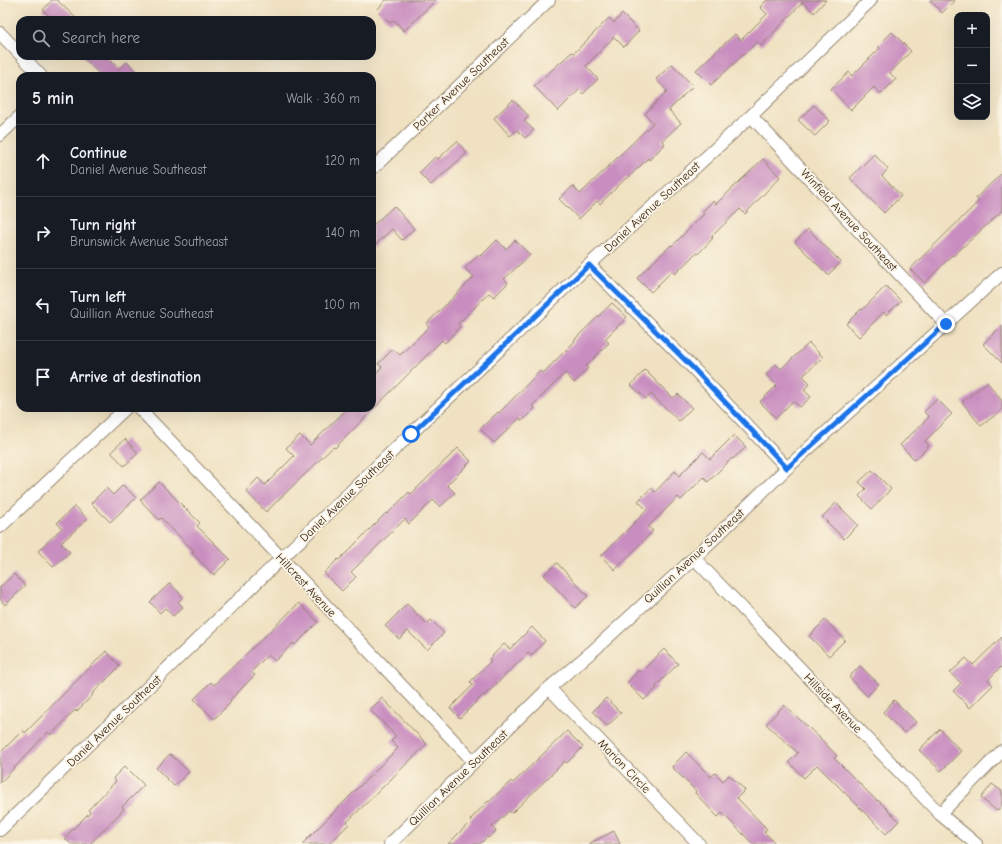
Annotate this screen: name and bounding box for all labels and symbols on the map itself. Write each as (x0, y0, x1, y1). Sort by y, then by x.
street label: Parker Avenue Southeast (410, 34, 512, 133)
street label: Daniel Avenue Southeast (601, 159, 703, 255)
street label: Winfield Avenue Southeast (798, 166, 901, 275)
route end (937, 315, 955, 333)
route start (402, 425, 420, 443)
street label: Daniel Avenue Southeast (297, 447, 398, 545)
street label: Quillian Avenue Southeast (641, 505, 748, 606)
street label: Hillcrest Avenue (273, 550, 339, 620)
street label: Hillside Avenue (801, 670, 865, 736)
street label: Daniel Avenue Southeast (64, 672, 165, 770)
street label: Quillian Avenue Southeast (406, 727, 511, 829)
street label: Marion Circle (595, 736, 653, 796)

